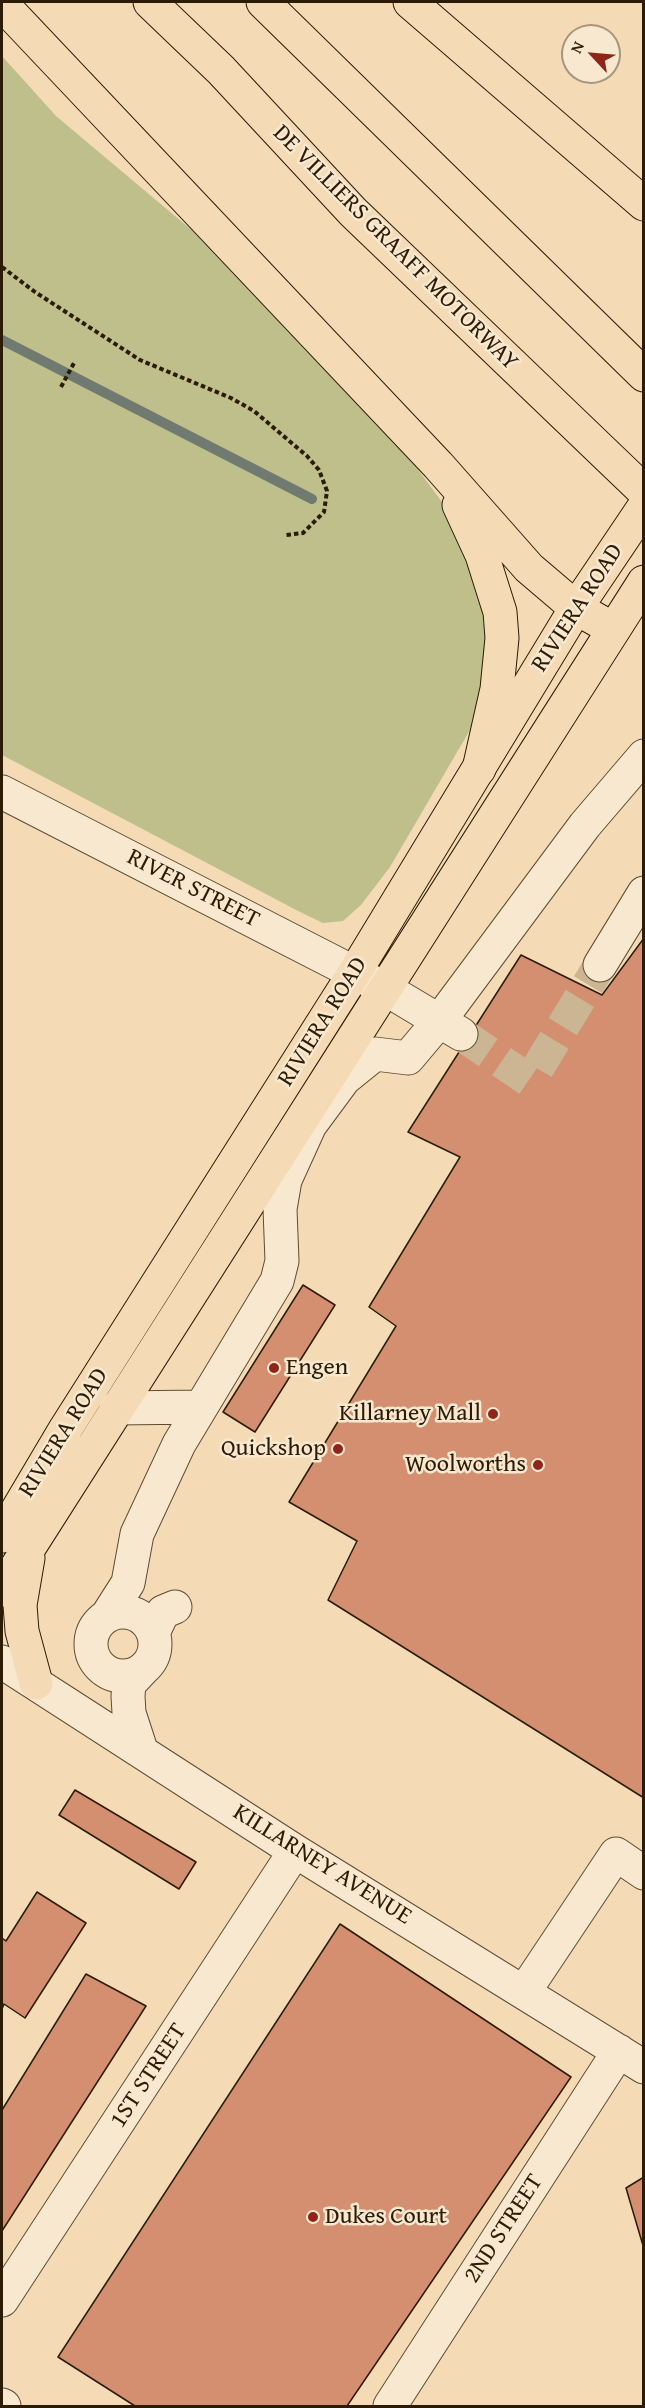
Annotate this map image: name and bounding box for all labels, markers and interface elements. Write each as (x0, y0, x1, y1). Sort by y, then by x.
north arrow (561, 24, 621, 84)
text: N (563, 37, 590, 57)
street label: DE VILLIERS GRAAFF MOTORWAY (266, 119, 524, 377)
street label: RIVIERA ROAD (526, 539, 630, 677)
street label: RIVER STREET (122, 843, 264, 935)
street label: RIVIERA ROAD (272, 952, 374, 1092)
place label: Engen (286, 1354, 348, 1382)
marker: Engen (267, 1361, 281, 1375)
street label: RIVIERA ROAD (13, 1363, 115, 1503)
place label: Killarney Mall (339, 1400, 481, 1428)
marker: Killarney Mall (486, 1407, 500, 1421)
place label: Quickshop (221, 1435, 326, 1463)
marker: Quickshop (331, 1442, 345, 1456)
place label: Woolworths (405, 1451, 526, 1479)
marker: Woolworths (531, 1458, 545, 1472)
street label: KILLARNEY AVENUE (227, 1798, 417, 1932)
street label: 1ST STREET (105, 2018, 193, 2134)
street label: 2ND STREET (458, 2169, 550, 2289)
place label: Dukes Court (325, 2203, 447, 2231)
marker: Dukes Court (306, 2210, 320, 2224)

